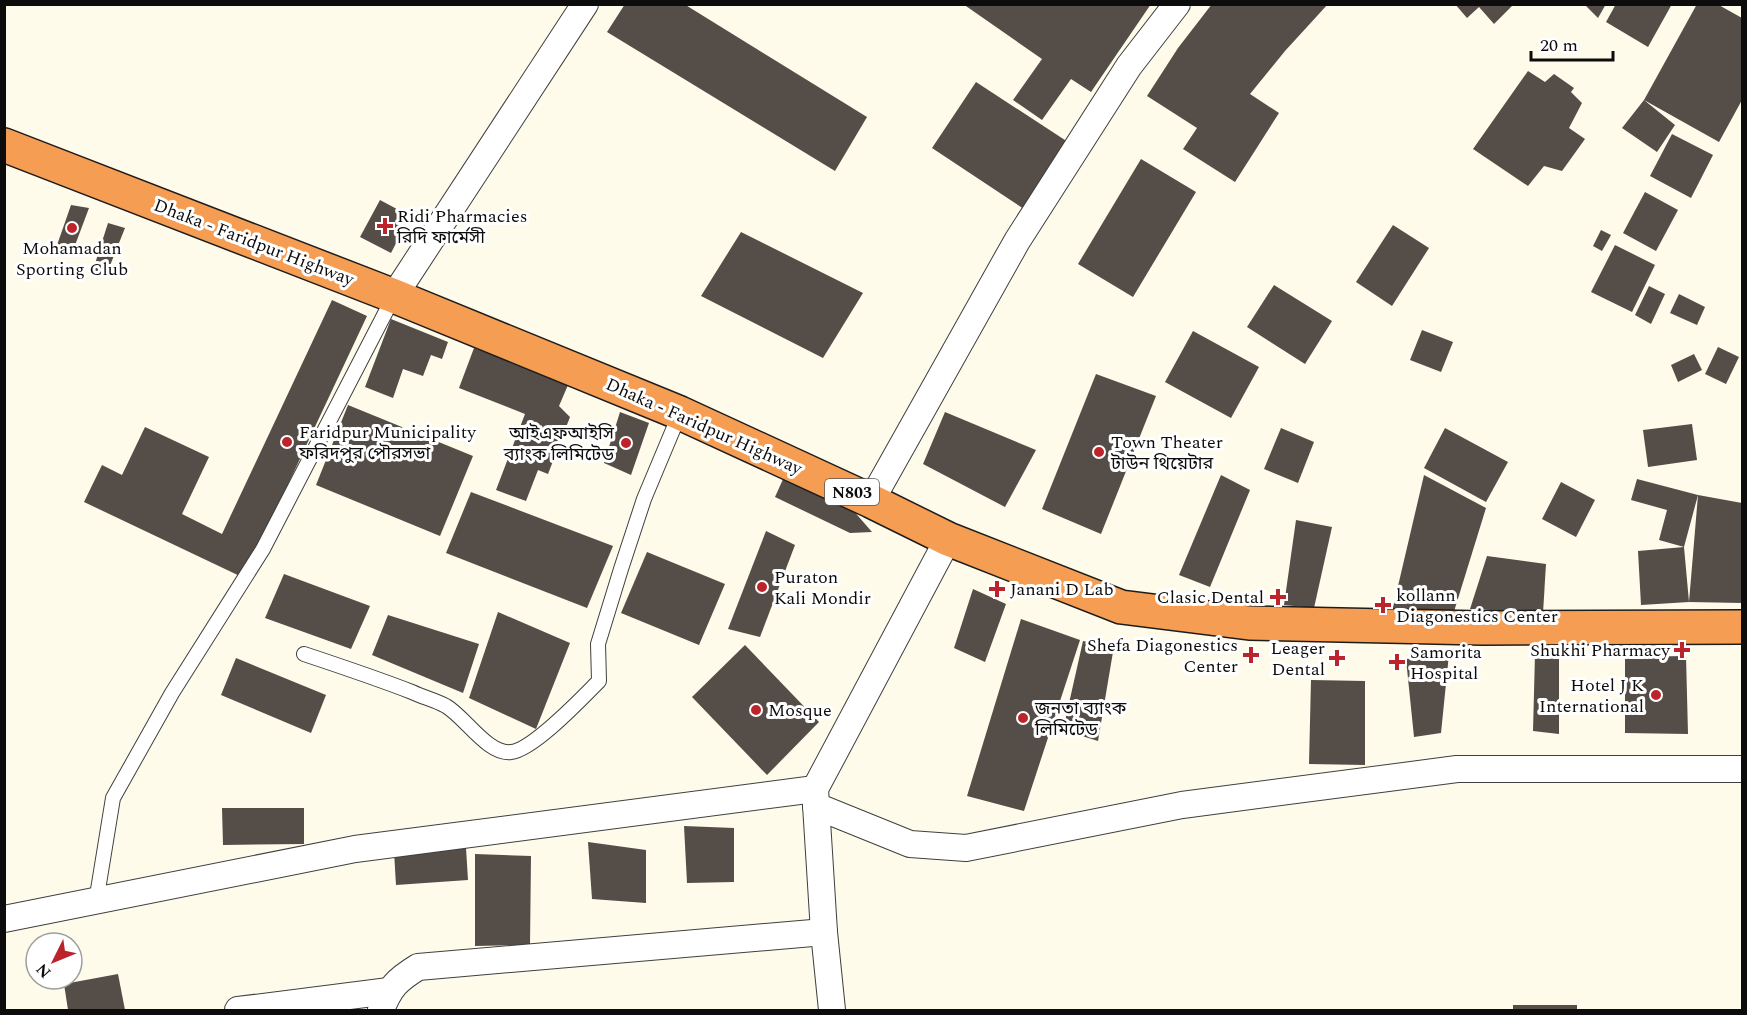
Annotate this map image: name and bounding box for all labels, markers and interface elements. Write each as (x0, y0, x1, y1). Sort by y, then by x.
scale bar (1531, 24, 1614, 62)
text: 20 m (1540, 32, 1578, 59)
street label: Dhaka - Faridpur Highway (150, 192, 359, 294)
place label: Ridi Pharmacies রিদি ফার্মেসী (396, 203, 527, 251)
marker: Ridi Pharmacies রিদি ফার্মেসী (378, 219, 392, 233)
marker: Mohamadan Sporting Club (65, 221, 79, 235)
place label: Mohamadan Sporting Club (16, 235, 128, 283)
street label: Dhaka - Faridpur Highway (601, 371, 808, 483)
place label: Faridpur Municipality ফরিদপুর পৌরসভা (298, 419, 477, 467)
place label: আইএফআইসি ব্যাংক লিমিটেড (503, 420, 615, 468)
place label: Town Theater টাউন থিয়েটার (1110, 429, 1223, 477)
marker: Faridpur Municipality ফরিদপুর পৌরসভা (280, 435, 294, 449)
marker: আইএফআইসি ব্যাংক লিমিটেড (619, 436, 633, 450)
marker: Town Theater টাউন থিয়েটার (1092, 445, 1106, 459)
road number: N803 (825, 479, 879, 505)
place label: Puraton Kali Mondir (774, 564, 871, 612)
place label: Janani D Lab (1010, 576, 1114, 603)
marker: Puraton Kali Mondir (755, 580, 769, 594)
marker: Janani D Lab (988, 580, 1006, 598)
place label: kollann Diagonestics Center (1396, 582, 1558, 630)
place label: Clasic Dental (1157, 584, 1264, 611)
marker: Clasic Dental (1269, 588, 1287, 606)
marker: kollann Diagonestics Center (1374, 596, 1392, 614)
place label: Shefa Diagonestics Center (1087, 632, 1238, 680)
place label: Leager Dental (1271, 635, 1325, 683)
place label: Shukhi Pharmacy (1530, 637, 1671, 664)
place label: Samorita Hospital (1410, 639, 1482, 687)
marker: Shukhi Pharmacy (1675, 643, 1689, 657)
marker: Shefa Diagonestics Center (1242, 646, 1260, 664)
marker: Leager Dental (1330, 651, 1344, 665)
marker: Samorita Hospital (1388, 653, 1406, 671)
place label: Hotel J K International (1539, 672, 1644, 720)
marker: Hotel J K International (1649, 688, 1663, 702)
place label: জনতা ব্যাংক লিমিটেড (1034, 695, 1127, 743)
place label: Mosque (768, 697, 832, 724)
marker: Mosque (749, 703, 763, 717)
marker: জনতা ব্যাংক লিমিটেড (1016, 711, 1030, 725)
north arrow (24, 931, 84, 991)
text: N (31, 958, 57, 984)

